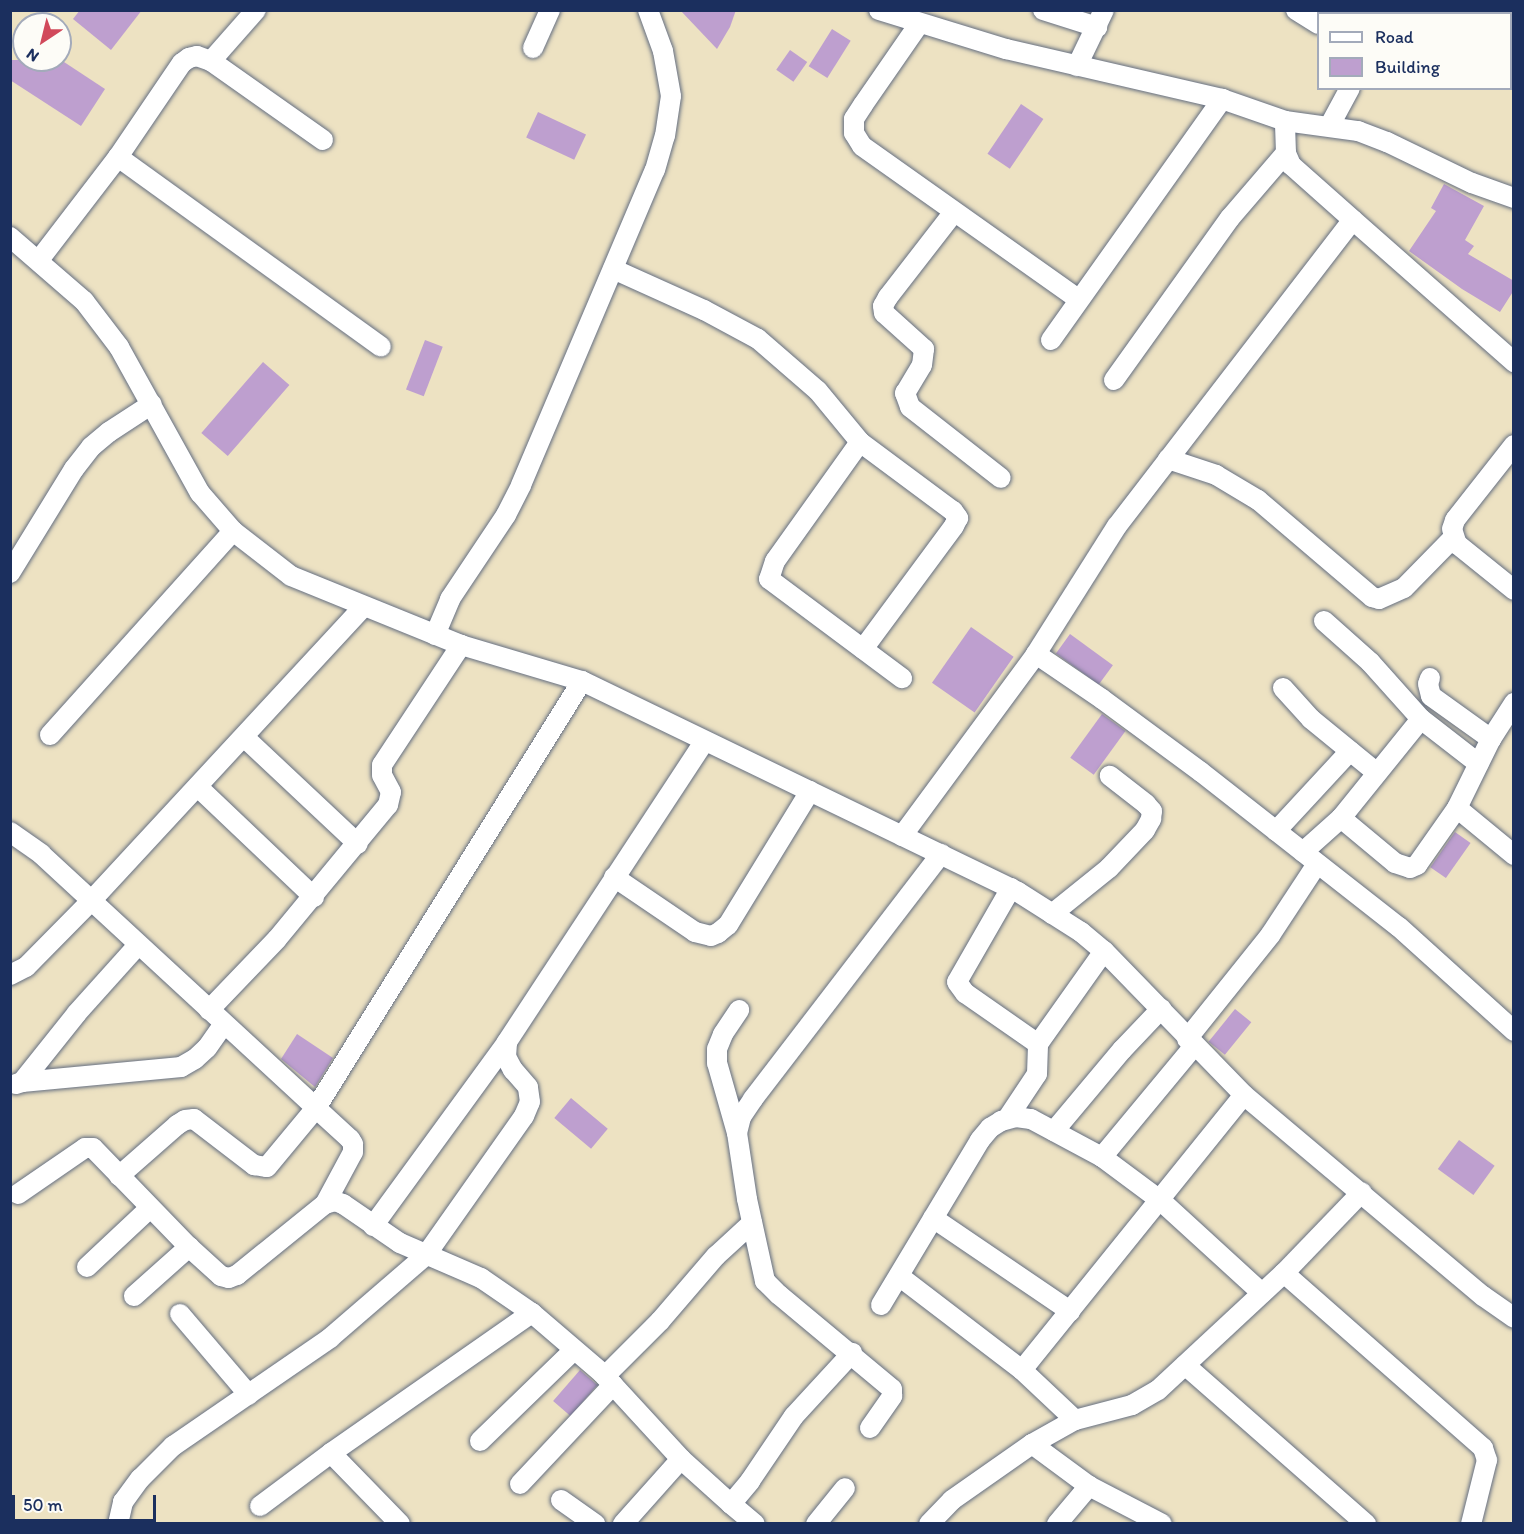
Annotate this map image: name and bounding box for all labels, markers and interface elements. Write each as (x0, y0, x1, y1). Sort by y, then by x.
north arrow (12, 12, 72, 72)
legend (1317, 12, 1512, 90)
text: Road (1375, 26, 1414, 48)
text: N (23, 45, 42, 66)
text: Building (1375, 56, 1440, 78)
scale bar (15, 1483, 159, 1521)
text: 50 m (23, 1494, 63, 1516)

